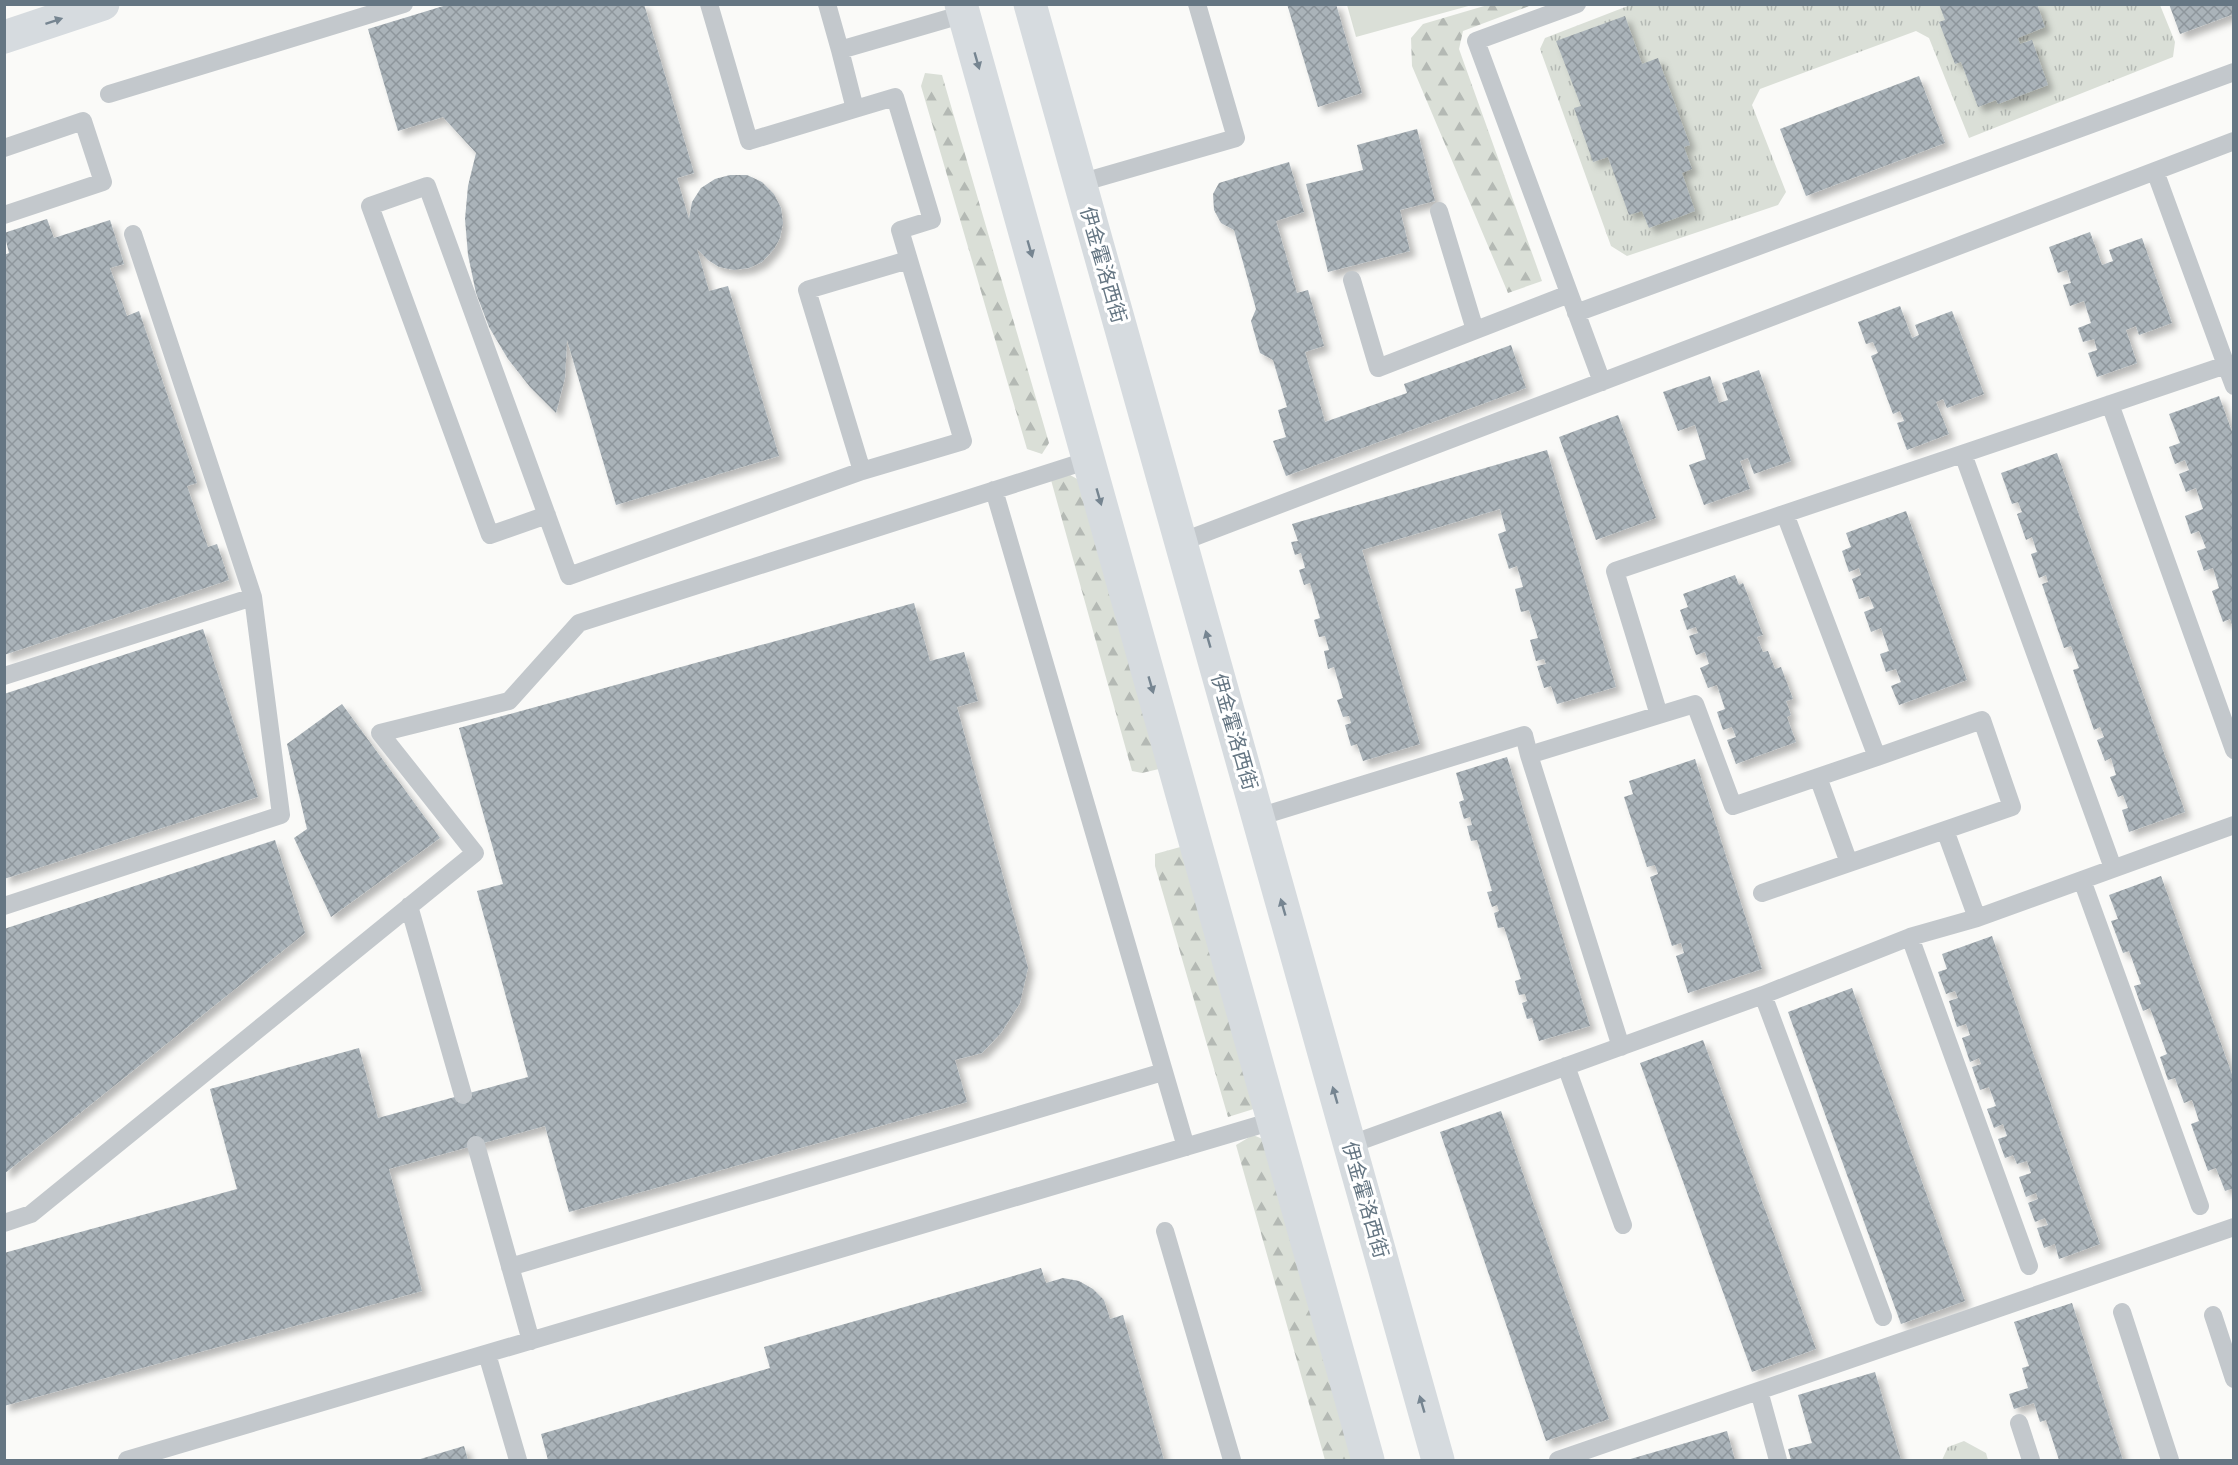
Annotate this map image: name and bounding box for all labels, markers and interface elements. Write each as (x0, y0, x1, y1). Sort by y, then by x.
one-way arrow (45, 16, 63, 25)
one-way arrow (973, 52, 982, 70)
street label: 伊金霍洛西街 (1075, 204, 1131, 326)
one-way arrow (1025, 240, 1035, 258)
one-way arrow (1095, 488, 1104, 506)
one-way arrow (1202, 630, 1212, 648)
street label: 伊金霍洛西街 (1206, 671, 1262, 793)
one-way arrow (1147, 676, 1157, 694)
one-way arrow (1278, 898, 1287, 916)
one-way arrow (1330, 1086, 1340, 1104)
street label: 伊金霍洛西街 (1337, 1139, 1393, 1261)
one-way arrow (1417, 1395, 1426, 1413)

